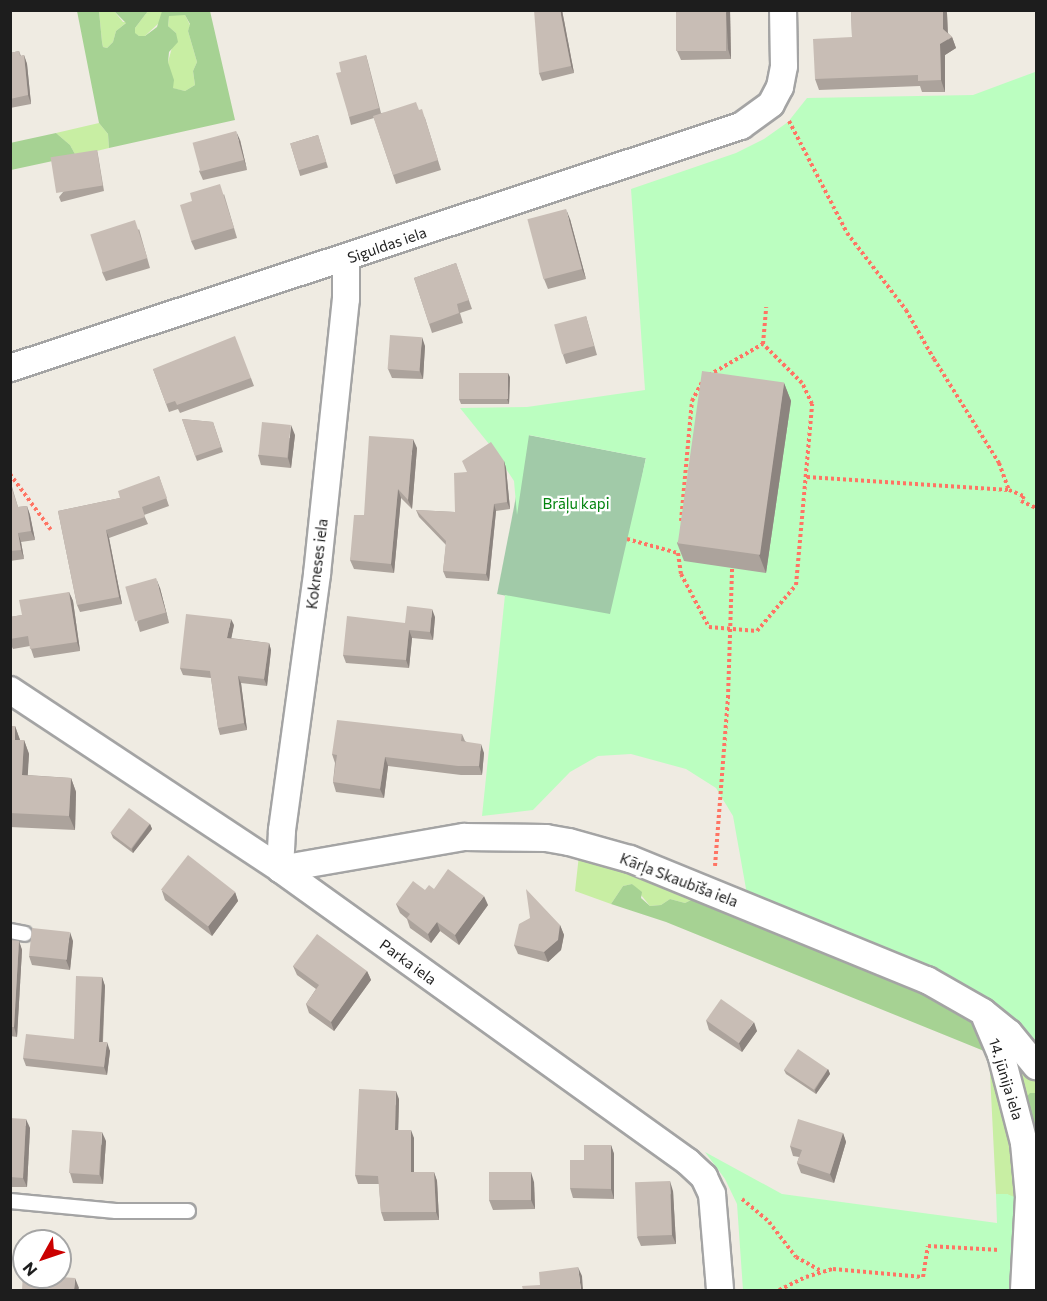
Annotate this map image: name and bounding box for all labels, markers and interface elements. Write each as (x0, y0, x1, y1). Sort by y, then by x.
street label: Siguldas iela (345, 223, 429, 267)
park label: Brāļu kapi (542, 495, 610, 513)
street label: Kokneses iela (303, 518, 331, 610)
street label: Kārļa Skaubīša iela (617, 849, 741, 911)
street label: Parka iela (376, 935, 440, 989)
street label: 14. jūnija iela (985, 1036, 1027, 1122)
north arrow (12, 1229, 72, 1289)
text: N (18, 1259, 40, 1280)

